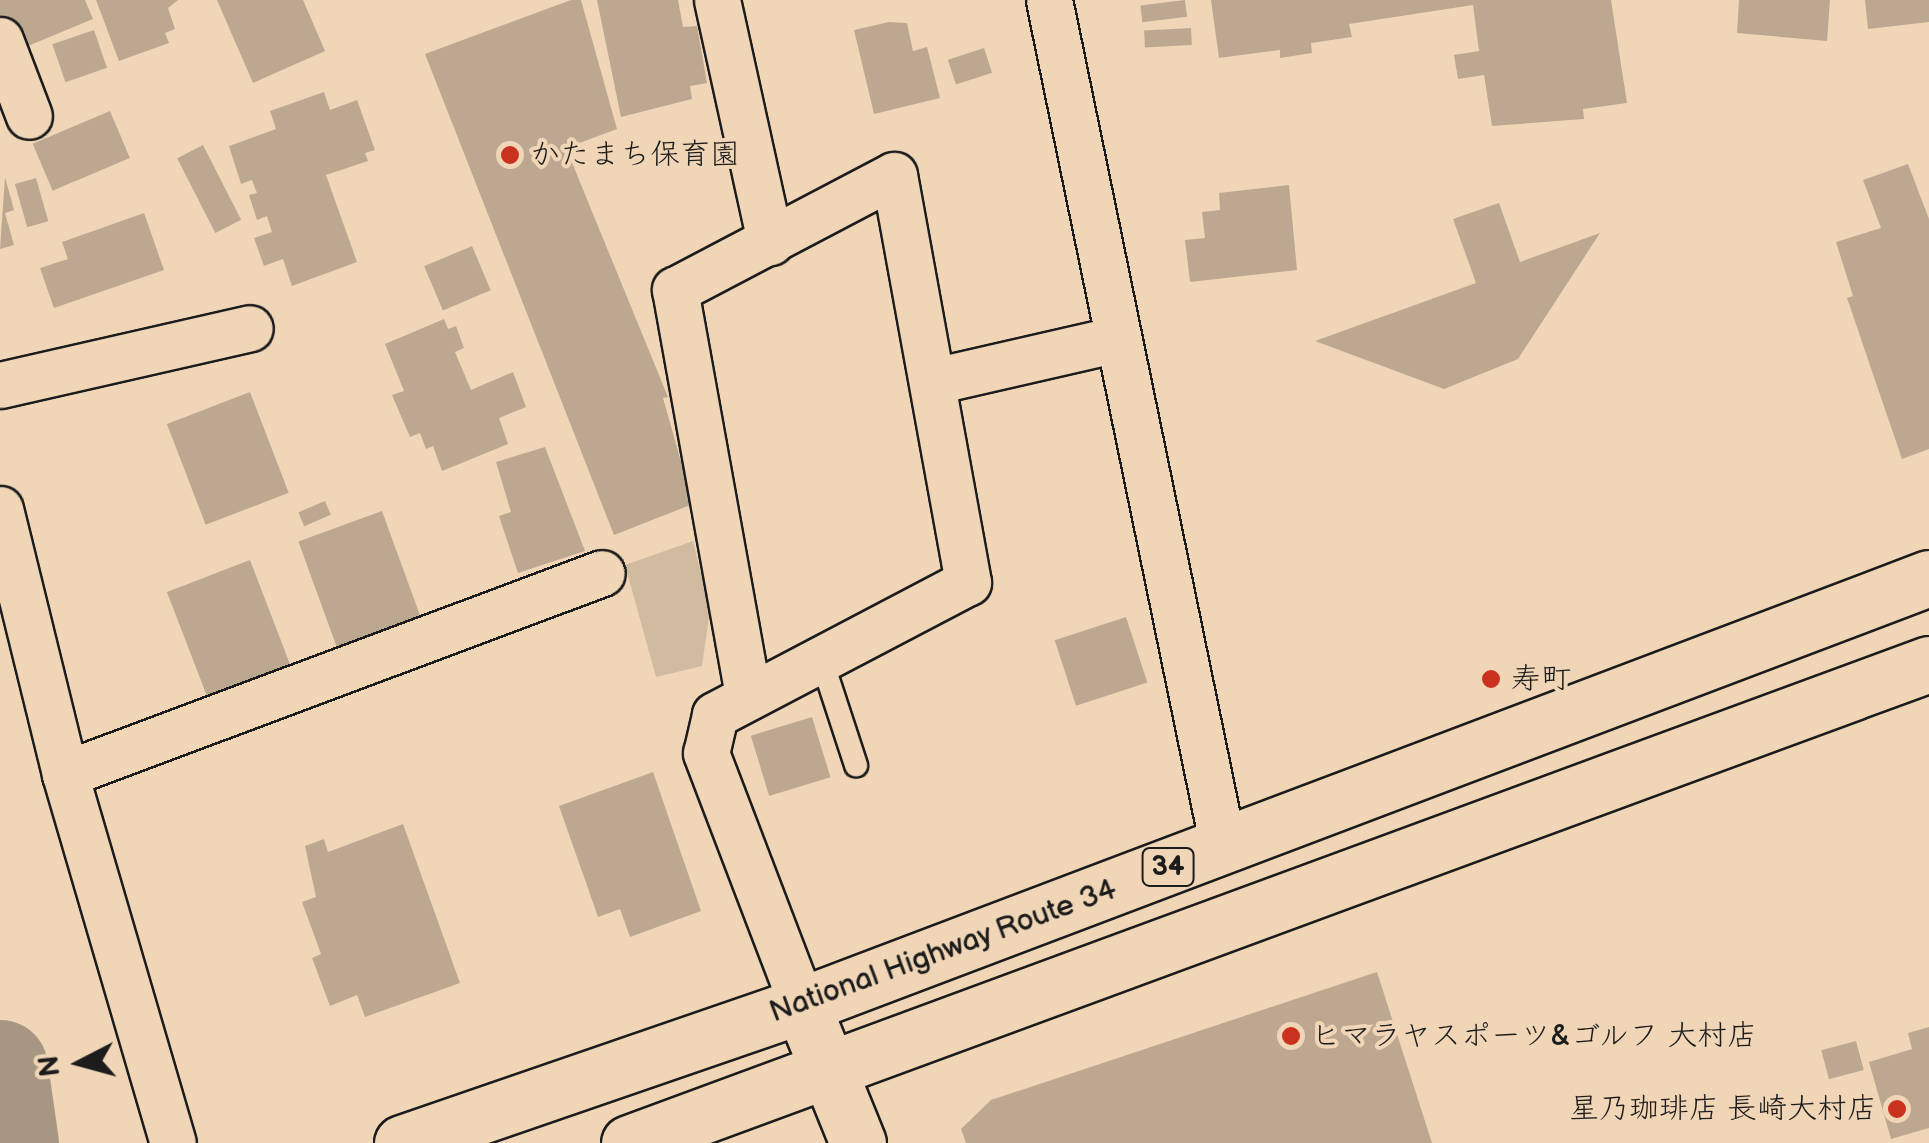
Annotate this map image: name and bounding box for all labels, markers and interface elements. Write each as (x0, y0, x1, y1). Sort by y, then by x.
place label: かたまち保育園 (530, 137, 740, 173)
marker: かたまち保育園 (499, 144, 521, 166)
place label: 寿町 (1511, 661, 1571, 697)
marker: 寿町 (1480, 668, 1502, 690)
road number: 34 (1140, 844, 1196, 890)
street label: National Highway Route 34 (764, 871, 1122, 1031)
north arrow (30, 1013, 130, 1113)
place label: ヒマラヤスポーツ&ゴルフ 大村店 (1311, 1018, 1759, 1054)
marker: ヒマラヤスポーツ&ゴルフ 大村店 (1280, 1025, 1302, 1047)
text: N (32, 1054, 67, 1078)
place label: 星乃珈琲店 長崎大村店 (1569, 1091, 1877, 1127)
marker: 星乃珈琲店 長崎大村店 (1886, 1098, 1908, 1120)

